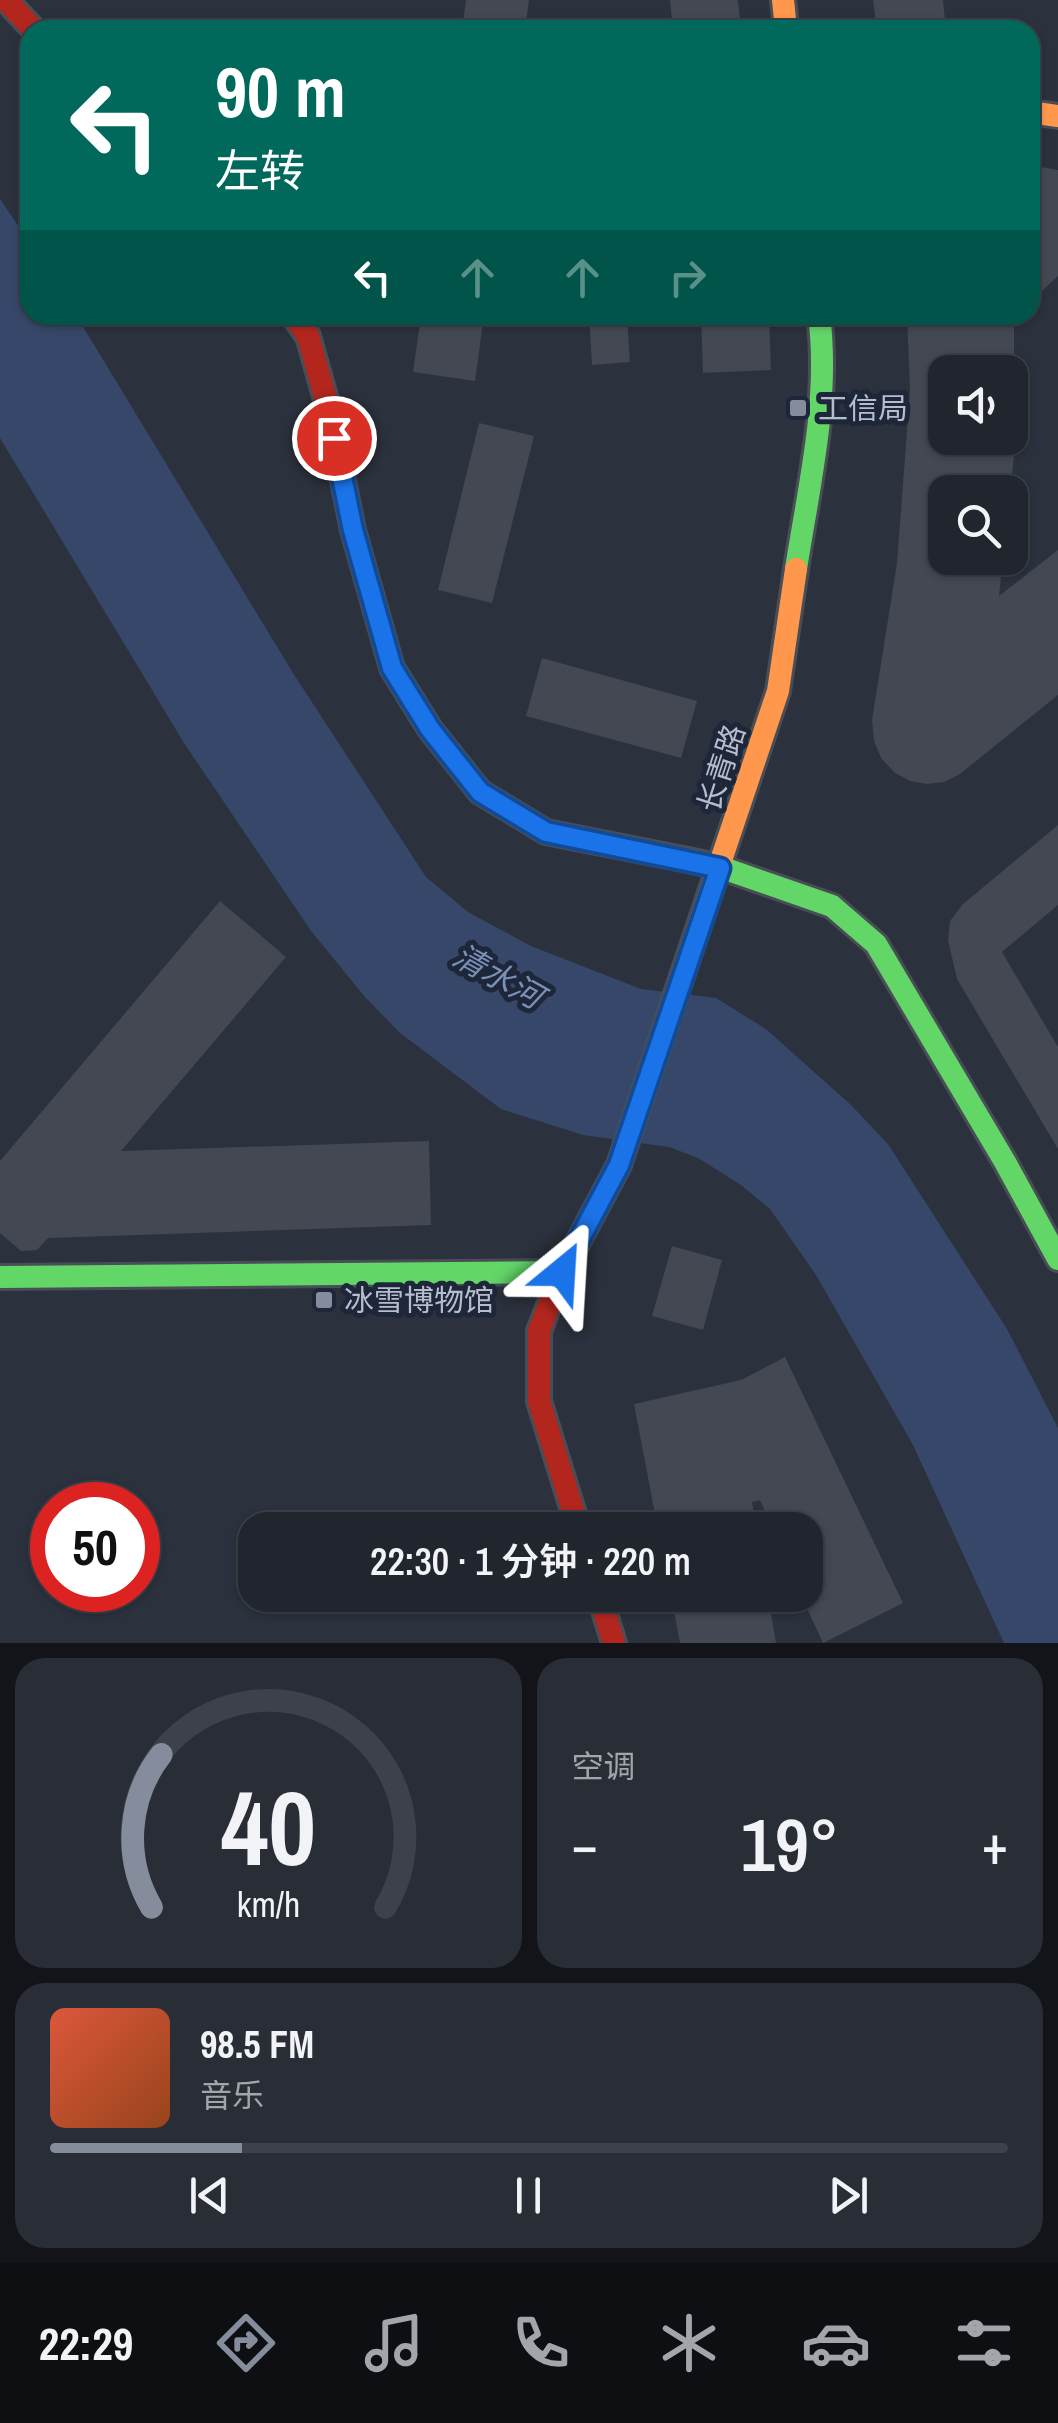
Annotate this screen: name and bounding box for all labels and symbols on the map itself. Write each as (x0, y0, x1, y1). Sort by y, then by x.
place label: 工信局 (818, 388, 908, 428)
pin (292, 396, 377, 481)
marker: 工信局 (787, 397, 809, 419)
street label: 长青路 (688, 719, 754, 817)
water label: 清水河 (446, 934, 556, 1021)
position arrow (510, 1220, 614, 1324)
place label: 冰雪博物馆 (344, 1280, 494, 1320)
marker: 冰雪博物馆 (313, 1289, 335, 1311)
speed limit sign: 50 (30, 1482, 160, 1612)

